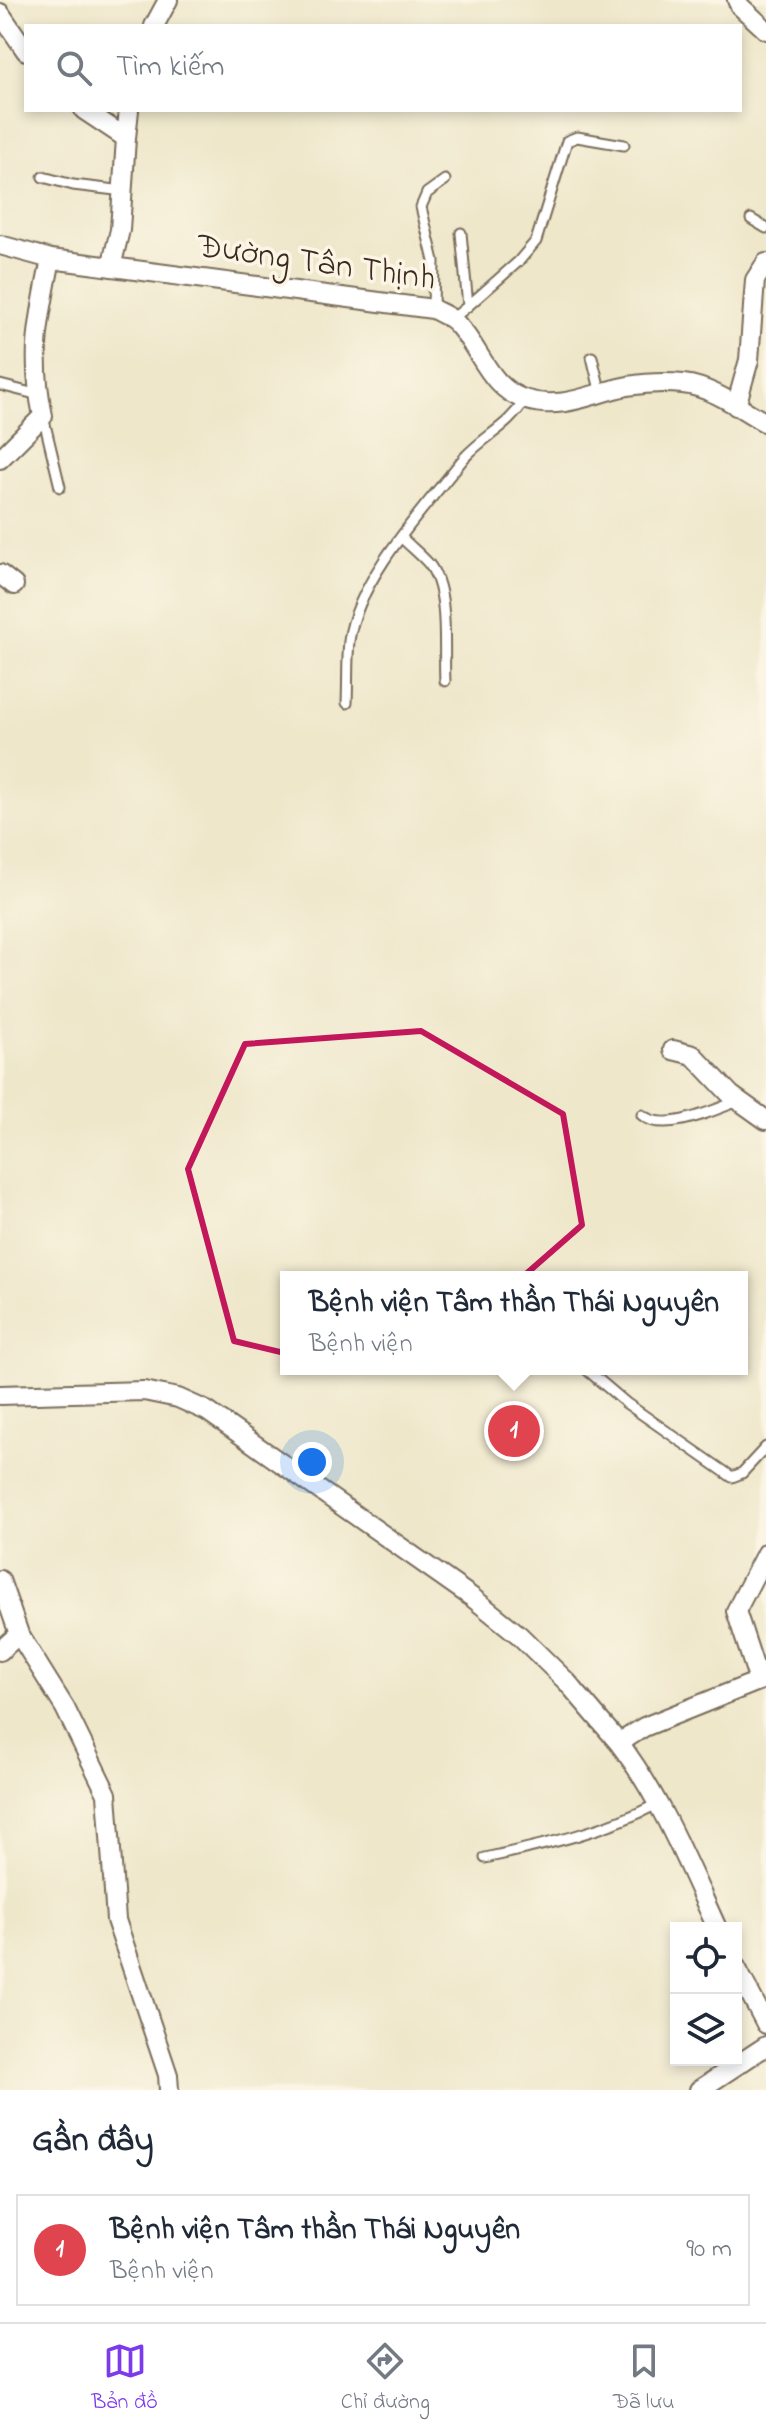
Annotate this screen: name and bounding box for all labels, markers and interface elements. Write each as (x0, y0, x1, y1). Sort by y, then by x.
search box (24, 24, 742, 112)
icon: search (52, 46, 96, 90)
text: Tìm kiếm (116, 46, 225, 90)
street label: Đường Tân Thịnh (193, 222, 438, 305)
popup (280, 1271, 748, 1375)
text: Bệnh viện Tâm thần Thái Nguyên (309, 1282, 719, 1326)
text: Bệnh viện (309, 1326, 413, 1364)
pin: 1 (488, 1401, 540, 1461)
your location (292, 1442, 332, 1482)
map controls (670, 1922, 742, 2066)
button: locate (670, 1922, 742, 1994)
button: layers (670, 1994, 742, 2066)
text: Gần đây (32, 2117, 153, 2167)
text: Bệnh viện Tâm thần Thái Nguyên (110, 2209, 520, 2253)
text: 1 (56, 2231, 64, 2269)
text: 90 m (686, 2231, 732, 2269)
text: Bệnh viện (110, 2253, 214, 2291)
tab: Bản đồ (92, 2339, 158, 2419)
tab: Chỉ đường (341, 2339, 430, 2419)
tab: Đã lưu (613, 2339, 674, 2419)

